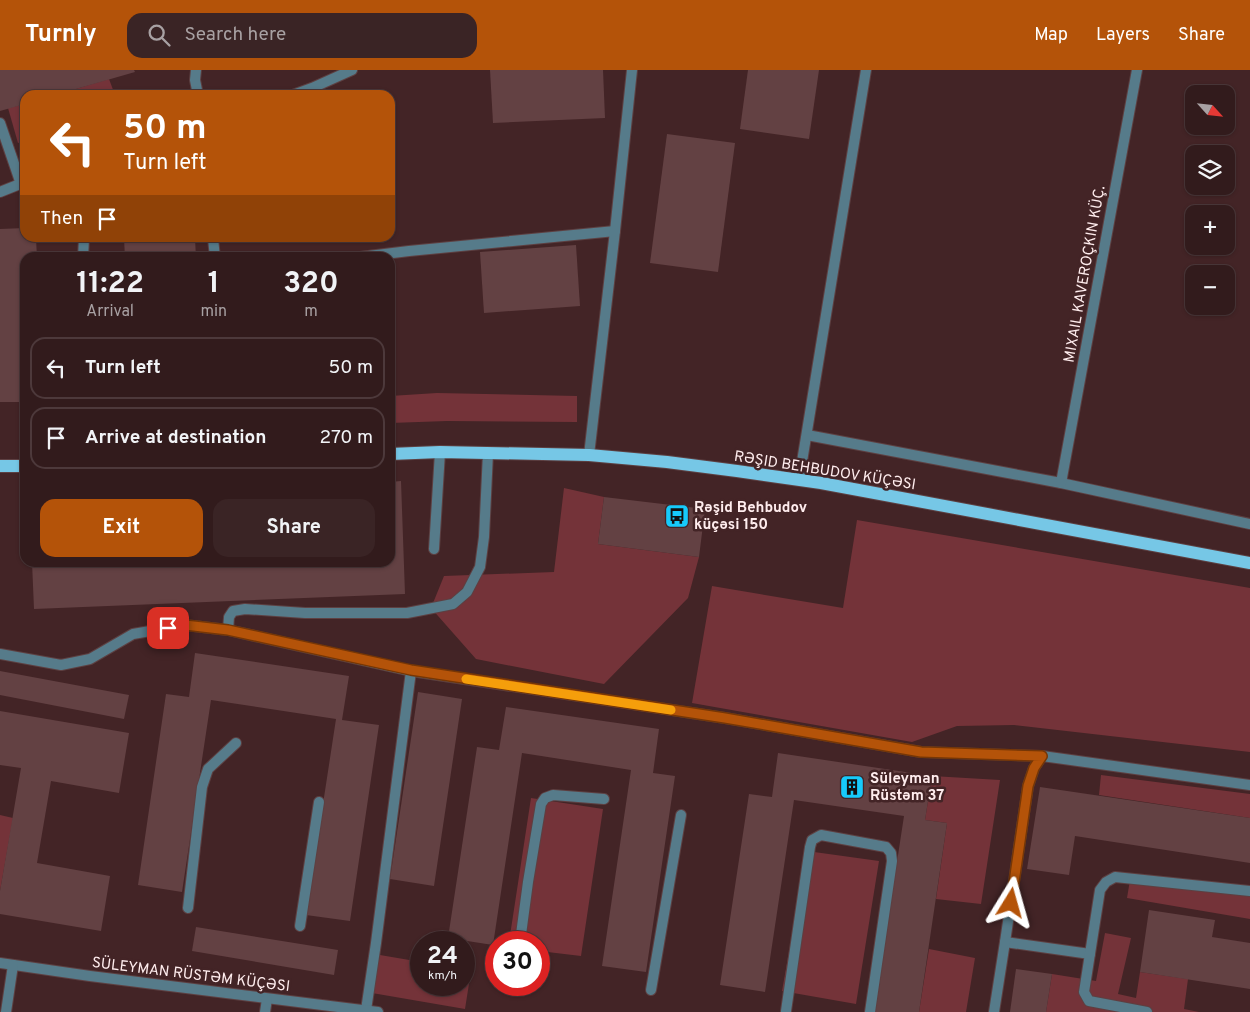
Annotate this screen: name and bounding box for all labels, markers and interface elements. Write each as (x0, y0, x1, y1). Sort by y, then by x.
search box (127, 13, 477, 58)
text: Turnly (25, 20, 97, 50)
icon: search (145, 21, 173, 49)
text: Search here (185, 23, 286, 47)
text: Map (1034, 24, 1068, 47)
text: Layers (1096, 24, 1150, 47)
text: Share (1178, 24, 1225, 47)
north arrow (1185, 85, 1235, 135)
map controls (1185, 85, 1235, 315)
text: 50 m (123, 107, 207, 151)
icon: left (40, 110, 105, 175)
button: layers (1185, 145, 1235, 195)
text: Turn left (123, 150, 206, 177)
street label: MIXAIL KAVEROÇKIN KÜÇ. (1060, 184, 1110, 364)
icon: arrive (93, 205, 121, 233)
button: + (1185, 205, 1235, 255)
text: Then (40, 207, 83, 231)
button: − (1185, 265, 1235, 315)
text: 11:22 (76, 266, 144, 303)
text: 1 (208, 266, 220, 303)
text: 320 (283, 266, 339, 303)
text: Arrival (86, 302, 134, 322)
text: min (200, 302, 227, 322)
text: m (304, 302, 318, 322)
icon: left (42, 354, 70, 382)
text: Turn left (85, 356, 161, 380)
text: 50 m (328, 356, 373, 380)
icon: arrive (42, 424, 70, 452)
text: Arrive at destination (85, 426, 266, 450)
text: 270 m (319, 426, 373, 450)
street label: RƏŞID BEHBUDOV KÜÇƏSI (732, 447, 917, 495)
button: Exit (40, 499, 203, 557)
button: Share (213, 499, 375, 557)
place label: Rəşid Behbudov küçəsi 150 (694, 499, 807, 535)
bus stop icon: Rəşid Behbudov küçəsi 150 (664, 503, 690, 529)
pin (147, 607, 189, 649)
icon: arrive (154, 614, 182, 642)
place label: Süleyman Rüstəm 37 (870, 770, 944, 806)
building icon: Süleyman Rüstəm 37 (839, 774, 865, 800)
position arrow (984, 876, 1036, 928)
speed limit sign: 30 (485, 931, 550, 996)
text: 24 (427, 941, 458, 973)
street label: SÜLEYMAN RÜSTƏM KÜÇƏSI (91, 953, 291, 997)
text: km/h (428, 968, 457, 984)

